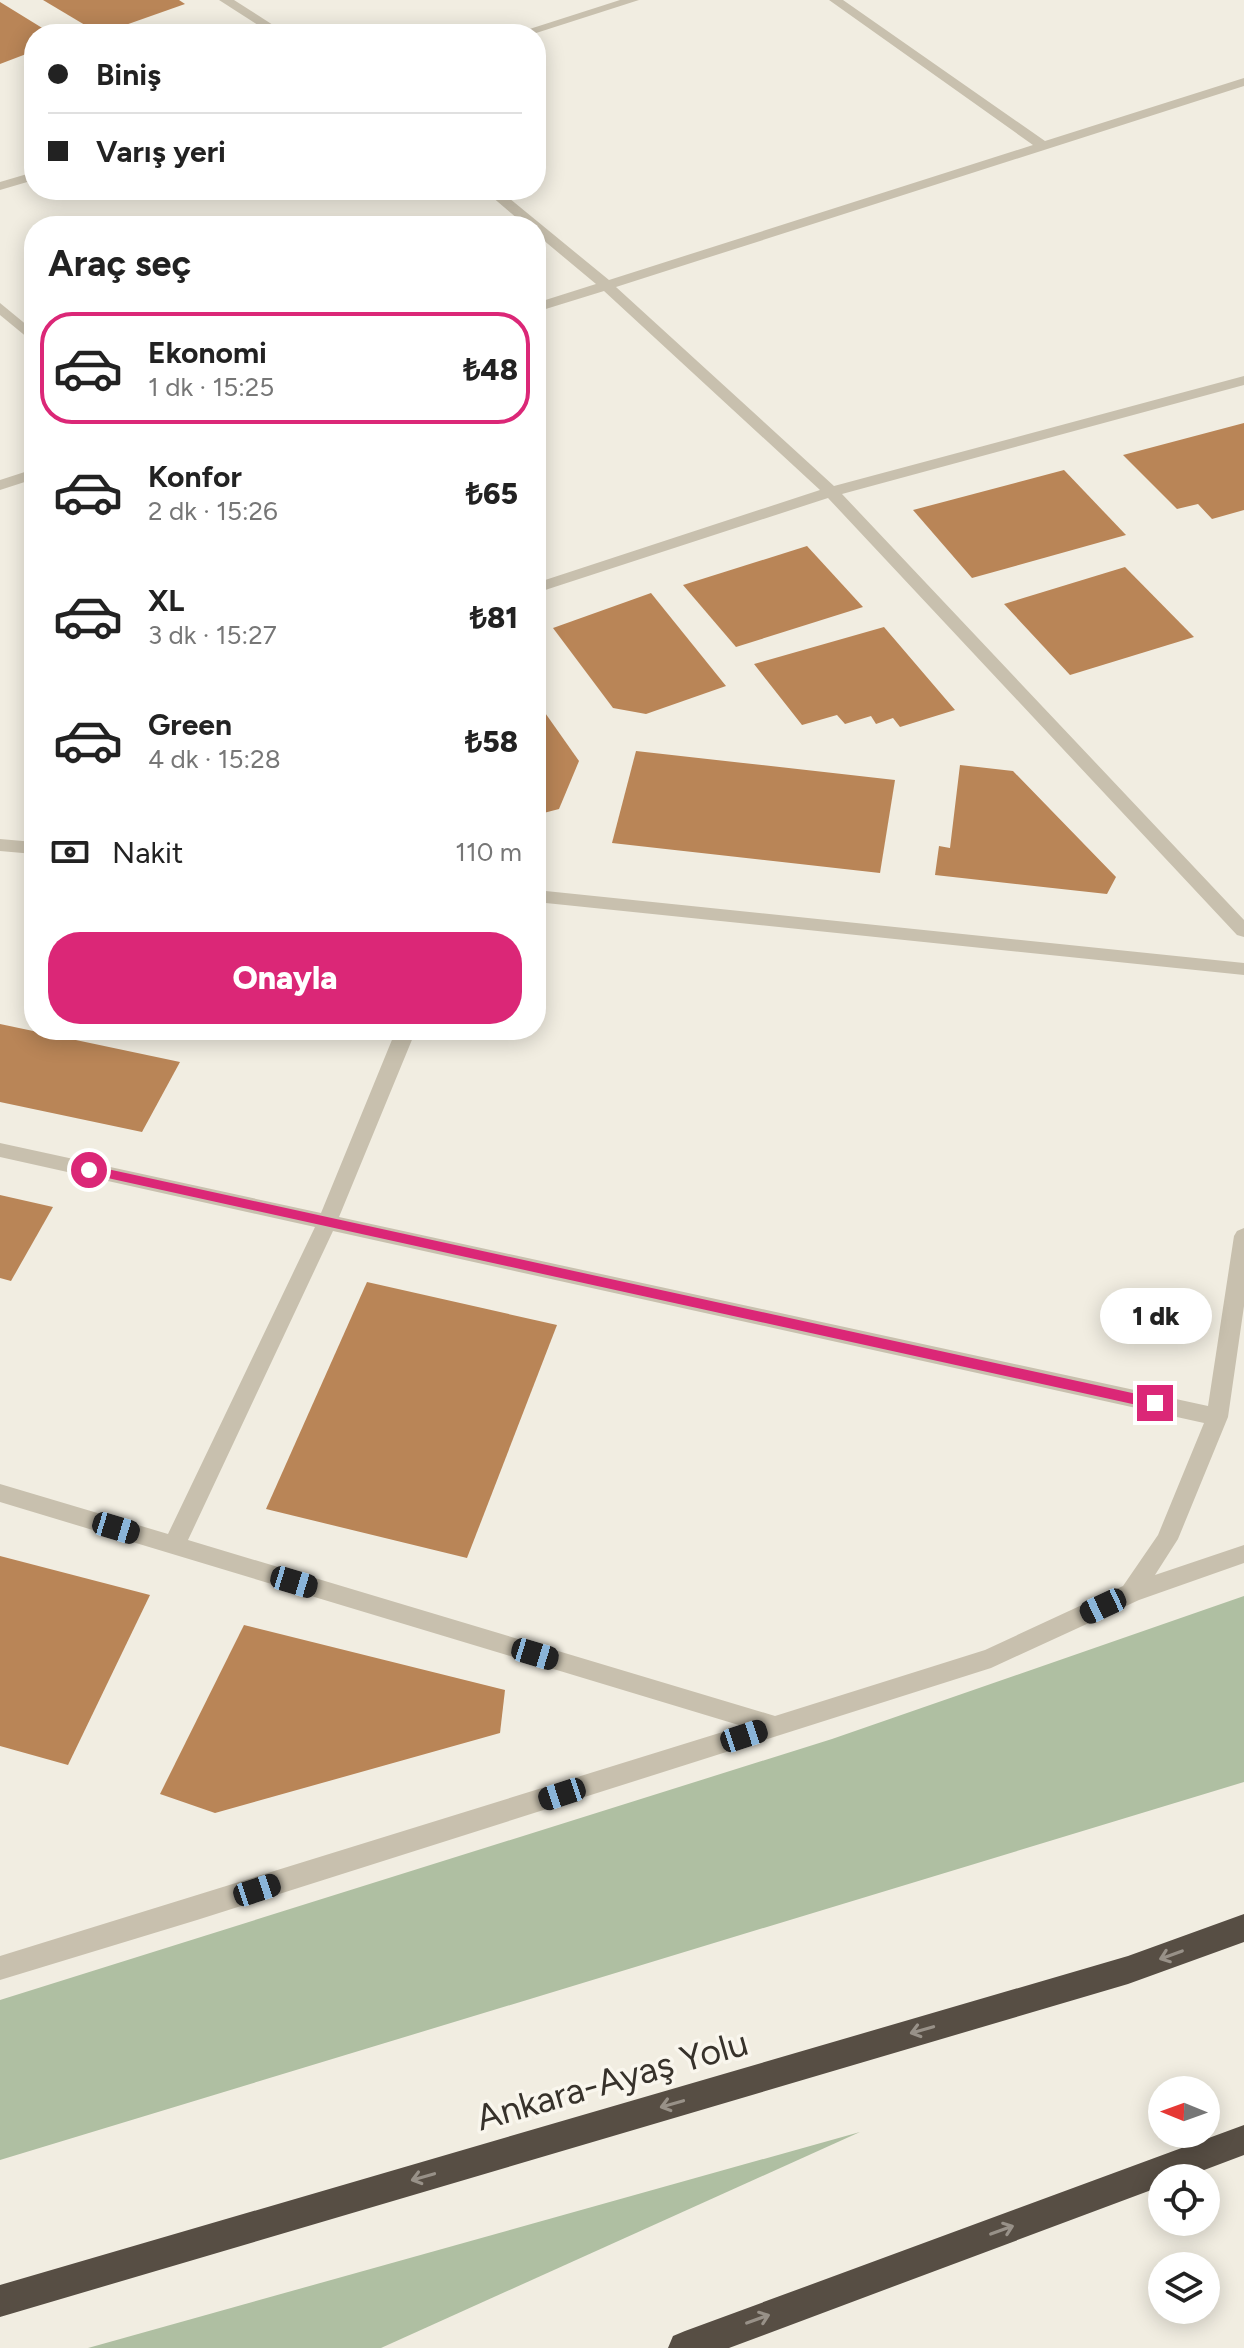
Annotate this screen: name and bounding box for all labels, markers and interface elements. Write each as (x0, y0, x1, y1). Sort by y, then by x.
text: Biniş (96, 56, 162, 93)
text: Varış yeri (96, 133, 226, 170)
text: Araç seç (48, 242, 191, 285)
icon: car (52, 332, 124, 404)
text: Ekonomi (148, 334, 267, 371)
text: ₺48 (463, 351, 518, 388)
text: 1 dk · 15:25 (148, 371, 274, 403)
icon: car (52, 456, 124, 528)
text: Konfor (148, 458, 242, 495)
text: ₺65 (466, 475, 518, 512)
text: 2 dk · 15:26 (148, 495, 278, 527)
icon: car (52, 580, 124, 652)
text: XL (148, 582, 184, 619)
text: ₺81 (470, 599, 518, 636)
text: 3 dk · 15:27 (148, 619, 277, 651)
icon: car (52, 704, 124, 776)
text: Green (148, 706, 232, 743)
text: ₺58 (465, 723, 518, 760)
text: 4 dk · 15:28 (148, 743, 281, 775)
icon: cash (48, 830, 92, 874)
text: Nakit (112, 834, 183, 871)
text: 110 m (455, 836, 522, 868)
button: Onayla (48, 932, 522, 1024)
route start (71, 1152, 107, 1188)
callout: 1 dk (1099, 1287, 1211, 1343)
text: 1 dk (1132, 1300, 1180, 1332)
route end (1137, 1385, 1173, 1421)
car (90, 1510, 142, 1546)
car (268, 1564, 320, 1600)
car (1076, 1585, 1130, 1627)
car (509, 1636, 561, 1672)
car (717, 1717, 771, 1755)
car (535, 1775, 589, 1813)
car (230, 1871, 284, 1909)
one-way arrow (1158, 1948, 1183, 1963)
street label: Ankara-Ayaş Yolu (471, 2021, 753, 2139)
one-way arrow (909, 2023, 935, 2038)
north arrow (1148, 2076, 1220, 2148)
map controls (1148, 2076, 1220, 2324)
one-way arrow (660, 2097, 686, 2112)
button: locate (1148, 2164, 1220, 2236)
one-way arrow (411, 2171, 436, 2185)
one-way arrow (989, 2221, 1014, 2236)
button: layers (1148, 2252, 1220, 2324)
one-way arrow (745, 2311, 770, 2326)

